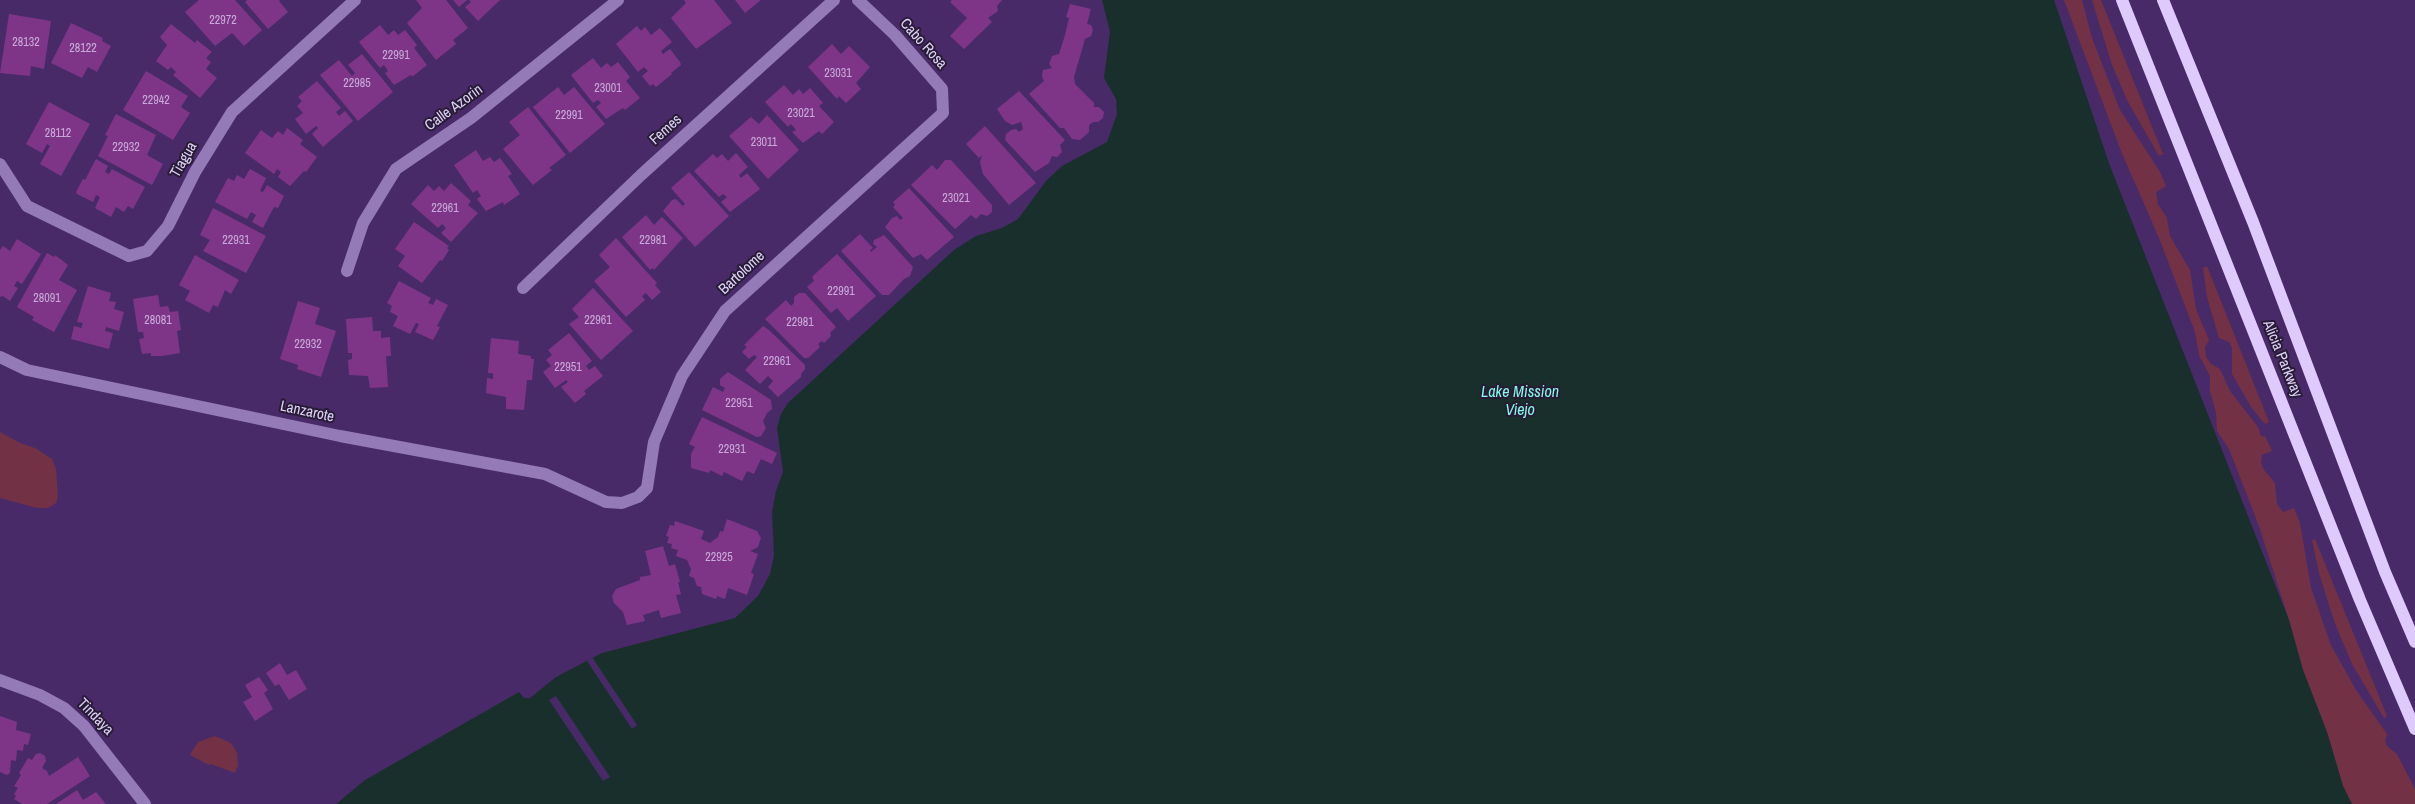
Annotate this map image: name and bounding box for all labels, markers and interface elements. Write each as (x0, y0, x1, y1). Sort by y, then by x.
house number: 22972 (209, 14, 237, 28)
street label: Cabo Rosa (896, 15, 950, 73)
house number: 28132 (12, 36, 40, 50)
house number: 28122 (69, 42, 97, 56)
house number: 22991 (382, 49, 410, 63)
house number: 23031 (824, 67, 852, 81)
house number: 22985 (343, 77, 371, 91)
street label: Calle Azorin (422, 81, 486, 135)
house number: 23001 (594, 82, 622, 96)
house number: 22942 (142, 94, 170, 108)
house number: 23021 (787, 107, 815, 121)
house number: 22991 (555, 109, 583, 123)
street label: Femes (646, 111, 686, 149)
house number: 28112 (45, 127, 71, 141)
house number: 23011 (751, 136, 777, 150)
street label: Tiagua (167, 139, 201, 181)
house number: 22932 (112, 141, 140, 155)
house number: 23021 (942, 192, 970, 206)
house number: 22961 (431, 202, 459, 216)
house number: 22931 (222, 234, 250, 248)
house number: 22981 (639, 234, 667, 248)
street label: Bartolome (715, 247, 769, 299)
house number: 22991 (827, 285, 855, 299)
house number: 28091 (33, 292, 61, 306)
house number: 28081 (144, 314, 172, 328)
house number: 22961 (584, 314, 612, 328)
house number: 22981 (786, 316, 814, 330)
street label: Alicia Parkway (2258, 318, 2306, 400)
house number: 22932 (294, 338, 322, 352)
house number: 22961 (763, 355, 791, 369)
house number: 22951 (554, 361, 582, 375)
water label: Lake Mission Viejo (1481, 383, 1559, 421)
house number: 22951 (725, 397, 753, 411)
street label: Lanzarote (278, 398, 336, 426)
house number: 22931 (718, 443, 746, 457)
house number: 22925 (705, 551, 733, 565)
street label: Tindaya (73, 695, 117, 739)

